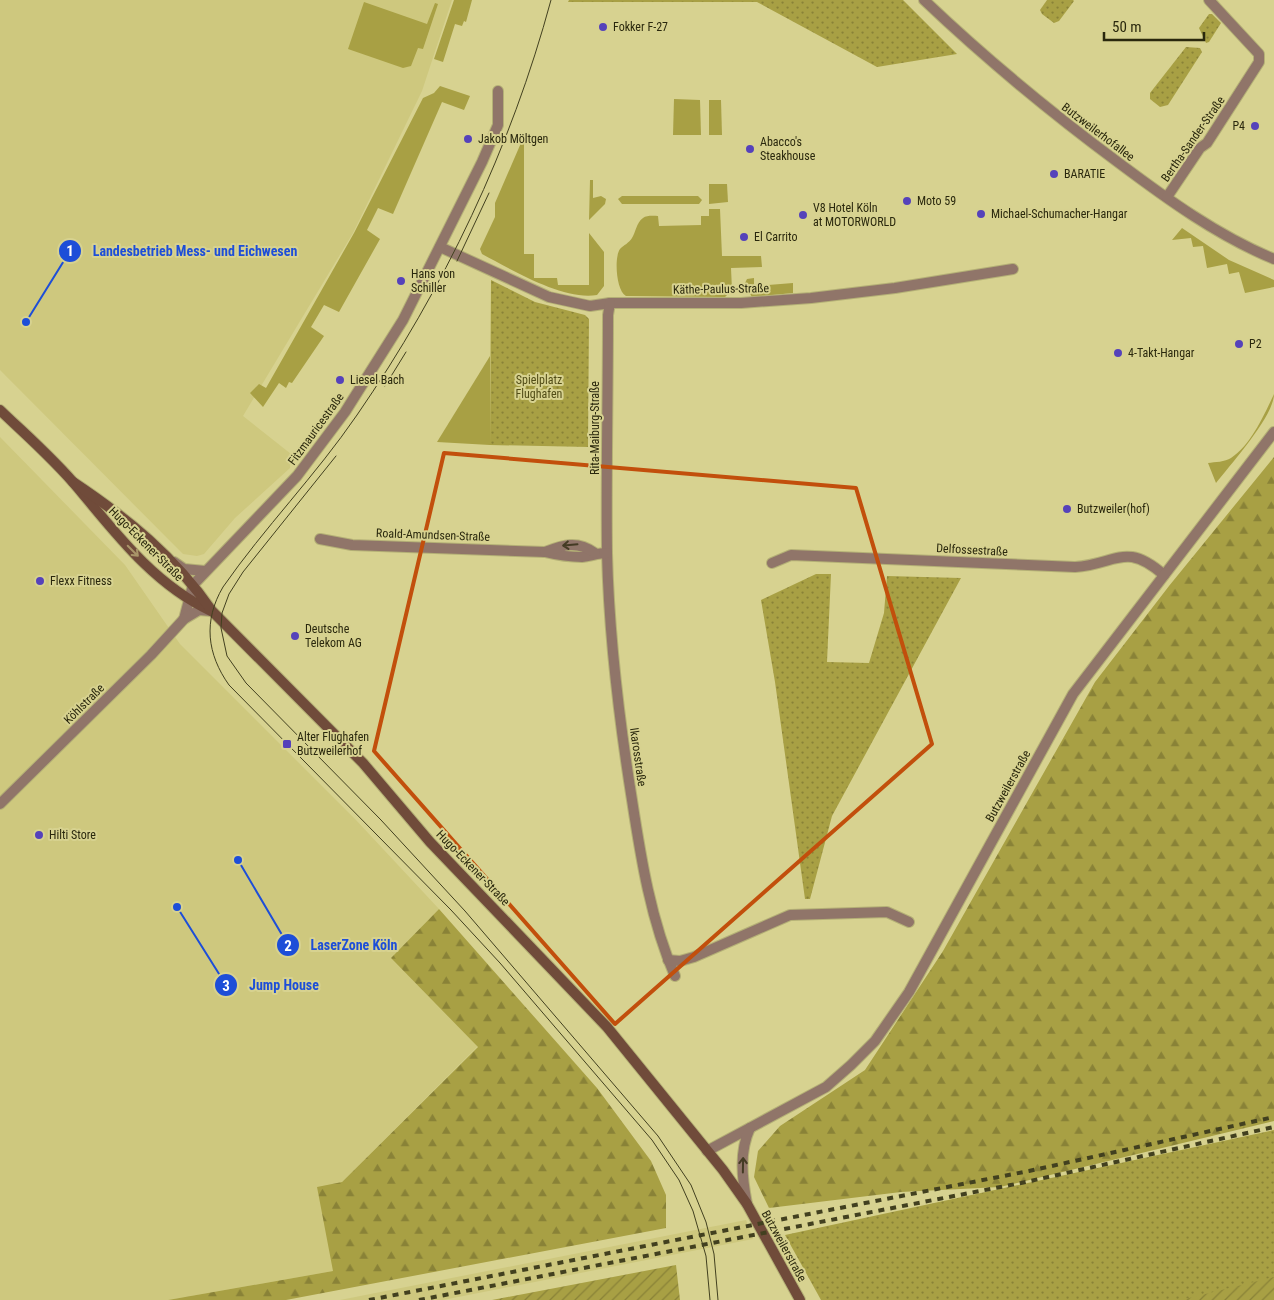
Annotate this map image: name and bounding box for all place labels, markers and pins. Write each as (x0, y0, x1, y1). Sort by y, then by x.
place label: Fokker F-27 (613, 20, 668, 34)
marker: Fokker F-27 (597, 21, 609, 33)
place label: P4 (1232, 119, 1245, 133)
marker: P4 (1249, 120, 1261, 132)
place label: Jakob Möltgen (478, 132, 549, 146)
marker: Jakob Möltgen (462, 133, 474, 145)
place label: Abacco's Steakhouse (760, 135, 816, 163)
marker: Abacco's Steakhouse (744, 143, 756, 155)
place label: BARATIE (1064, 167, 1105, 181)
marker: BARATIE (1048, 168, 1060, 180)
place label: Moto 59 (917, 194, 956, 208)
marker: Moto 59 (901, 195, 913, 207)
place label: V8 Hotel Köln at MOTORWORLD (813, 201, 896, 229)
place label: Michael-Schumacher-Hangar (991, 207, 1128, 221)
marker: Michael-Schumacher-Hangar (975, 208, 987, 220)
marker: V8 Hotel Köln at MOTORWORLD (797, 209, 809, 221)
place label: El Carrito (754, 230, 798, 244)
marker: El Carrito (738, 231, 750, 243)
callout: Landesbetrieb Mess- und Eichwesen (58, 237, 307, 266)
place label: Hans von Schiller (411, 267, 455, 295)
marker: Hans von Schiller (395, 275, 407, 287)
place label: P2 (1249, 337, 1262, 351)
marker: P2 (1233, 338, 1245, 350)
place label: 4-Takt-Hangar (1128, 346, 1195, 360)
marker: 4-Takt-Hangar (1112, 347, 1124, 359)
place label: Liesel Bach (350, 373, 405, 387)
marker: Liesel Bach (334, 374, 346, 386)
place label: Butzweiler(hof) (1077, 502, 1150, 516)
marker: Butzweiler(hof) (1061, 503, 1073, 515)
place label: Flexx Fitness (50, 574, 112, 588)
marker: Flexx Fitness (34, 575, 46, 587)
place label: Deutsche Telekom AG (305, 622, 362, 650)
marker: Deutsche Telekom AG (289, 630, 301, 642)
place label: Alter Flughafen Butzweilerhof (297, 730, 369, 758)
marker: Alter Flughafen Butzweilerhof (281, 738, 293, 750)
place label: Hilti Store (49, 828, 96, 842)
marker: Hilti Store (33, 829, 45, 841)
callout: LaserZone Köln (275, 931, 407, 960)
callout: Jump House (214, 971, 329, 1000)

